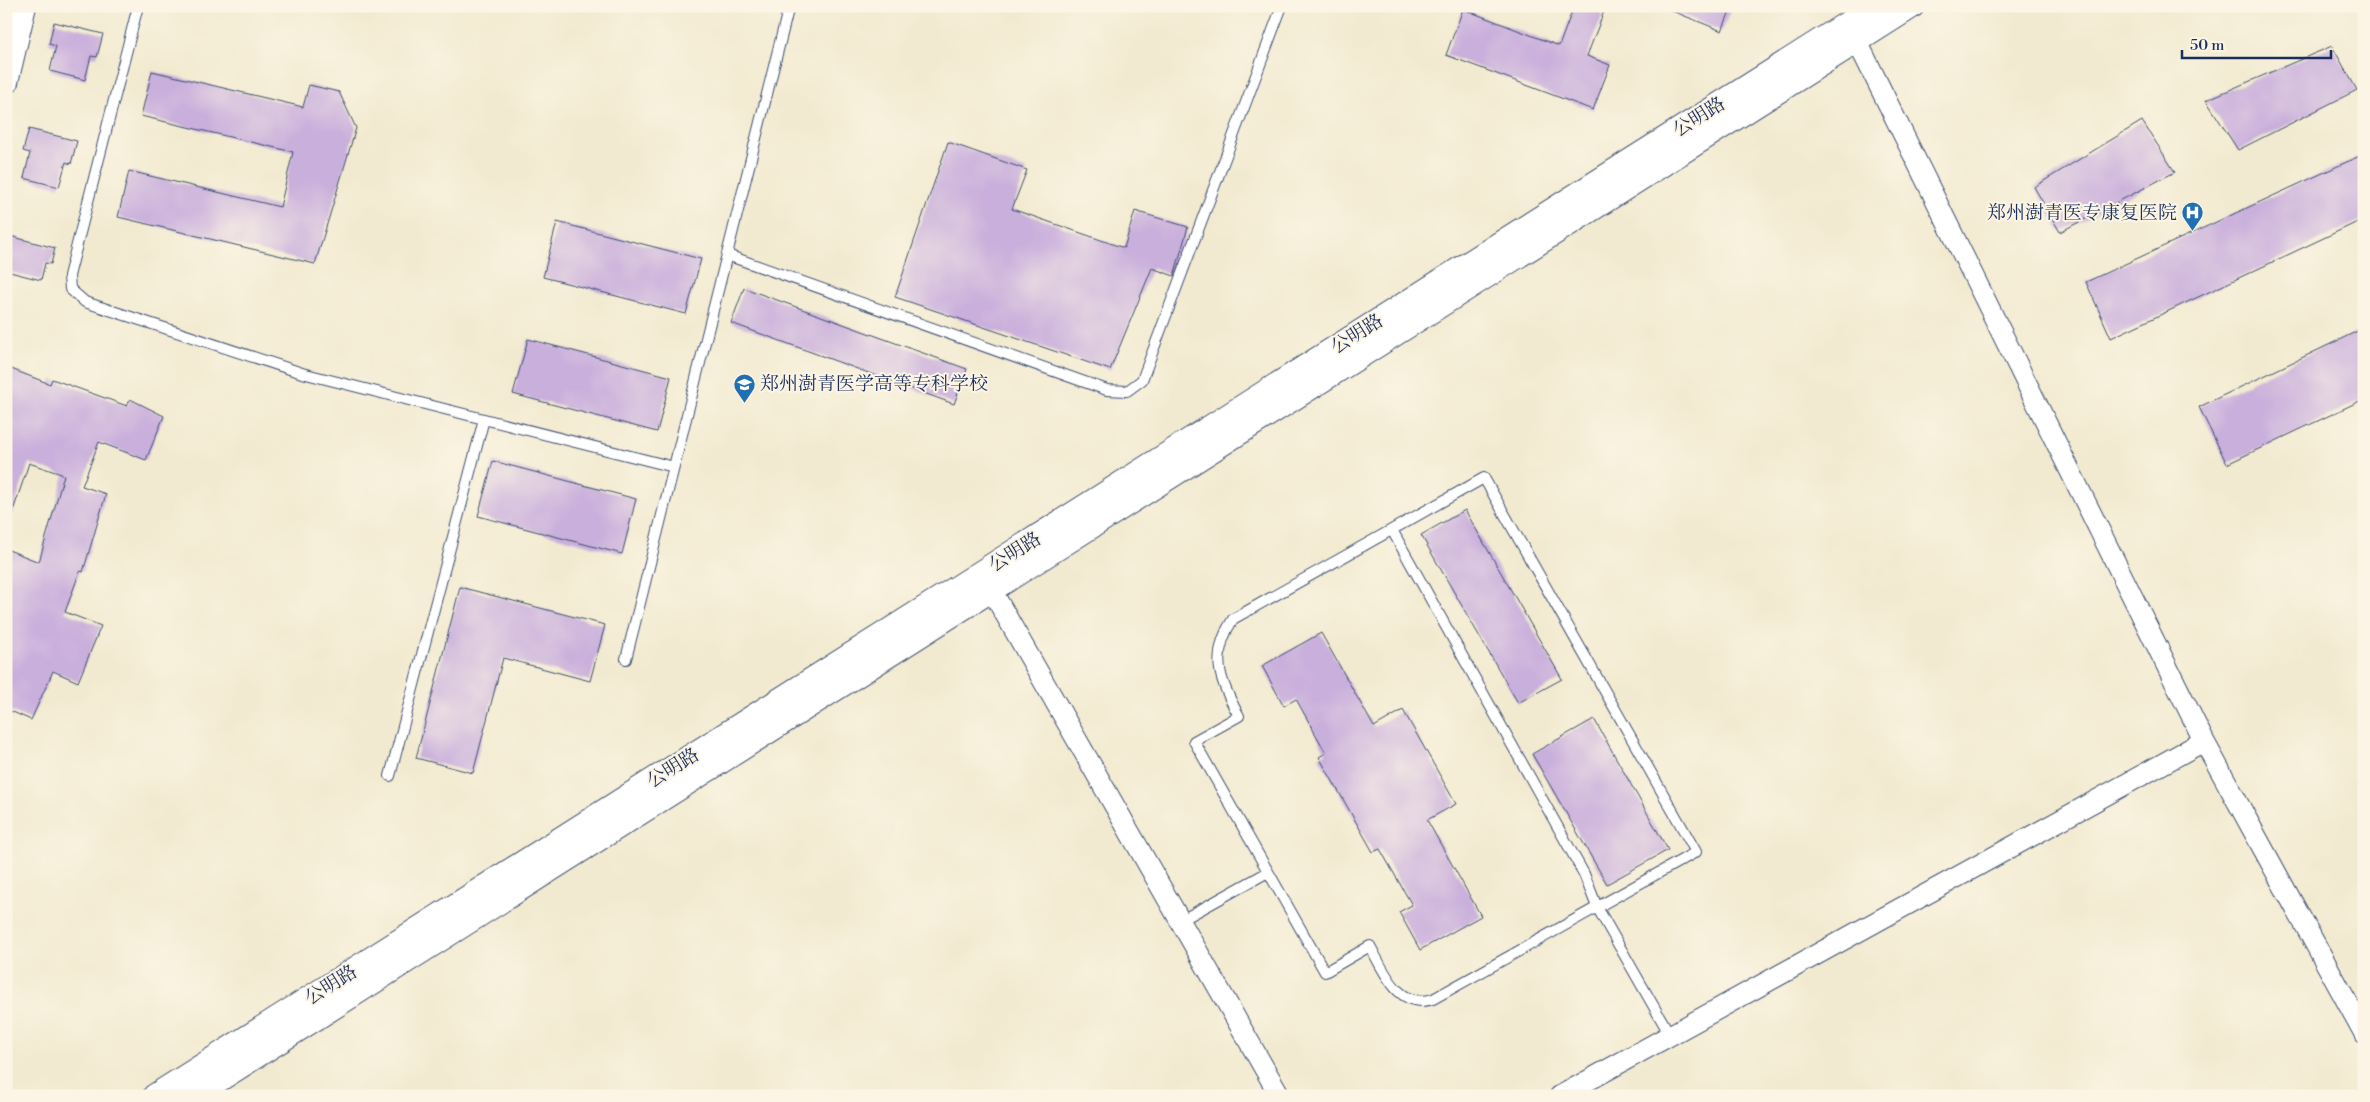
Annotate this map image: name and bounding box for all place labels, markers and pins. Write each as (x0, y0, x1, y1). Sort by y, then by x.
place label: 郑州澍青医专康复医院 (1987, 201, 2177, 225)
hospital icon: 郑州澍青医专康复医院 (2181, 201, 2205, 232)
school or university icon: 郑州澍青医学高等专科学校 (732, 372, 756, 403)
place label: 郑州澍青医学高等专科学校 (760, 372, 988, 396)

